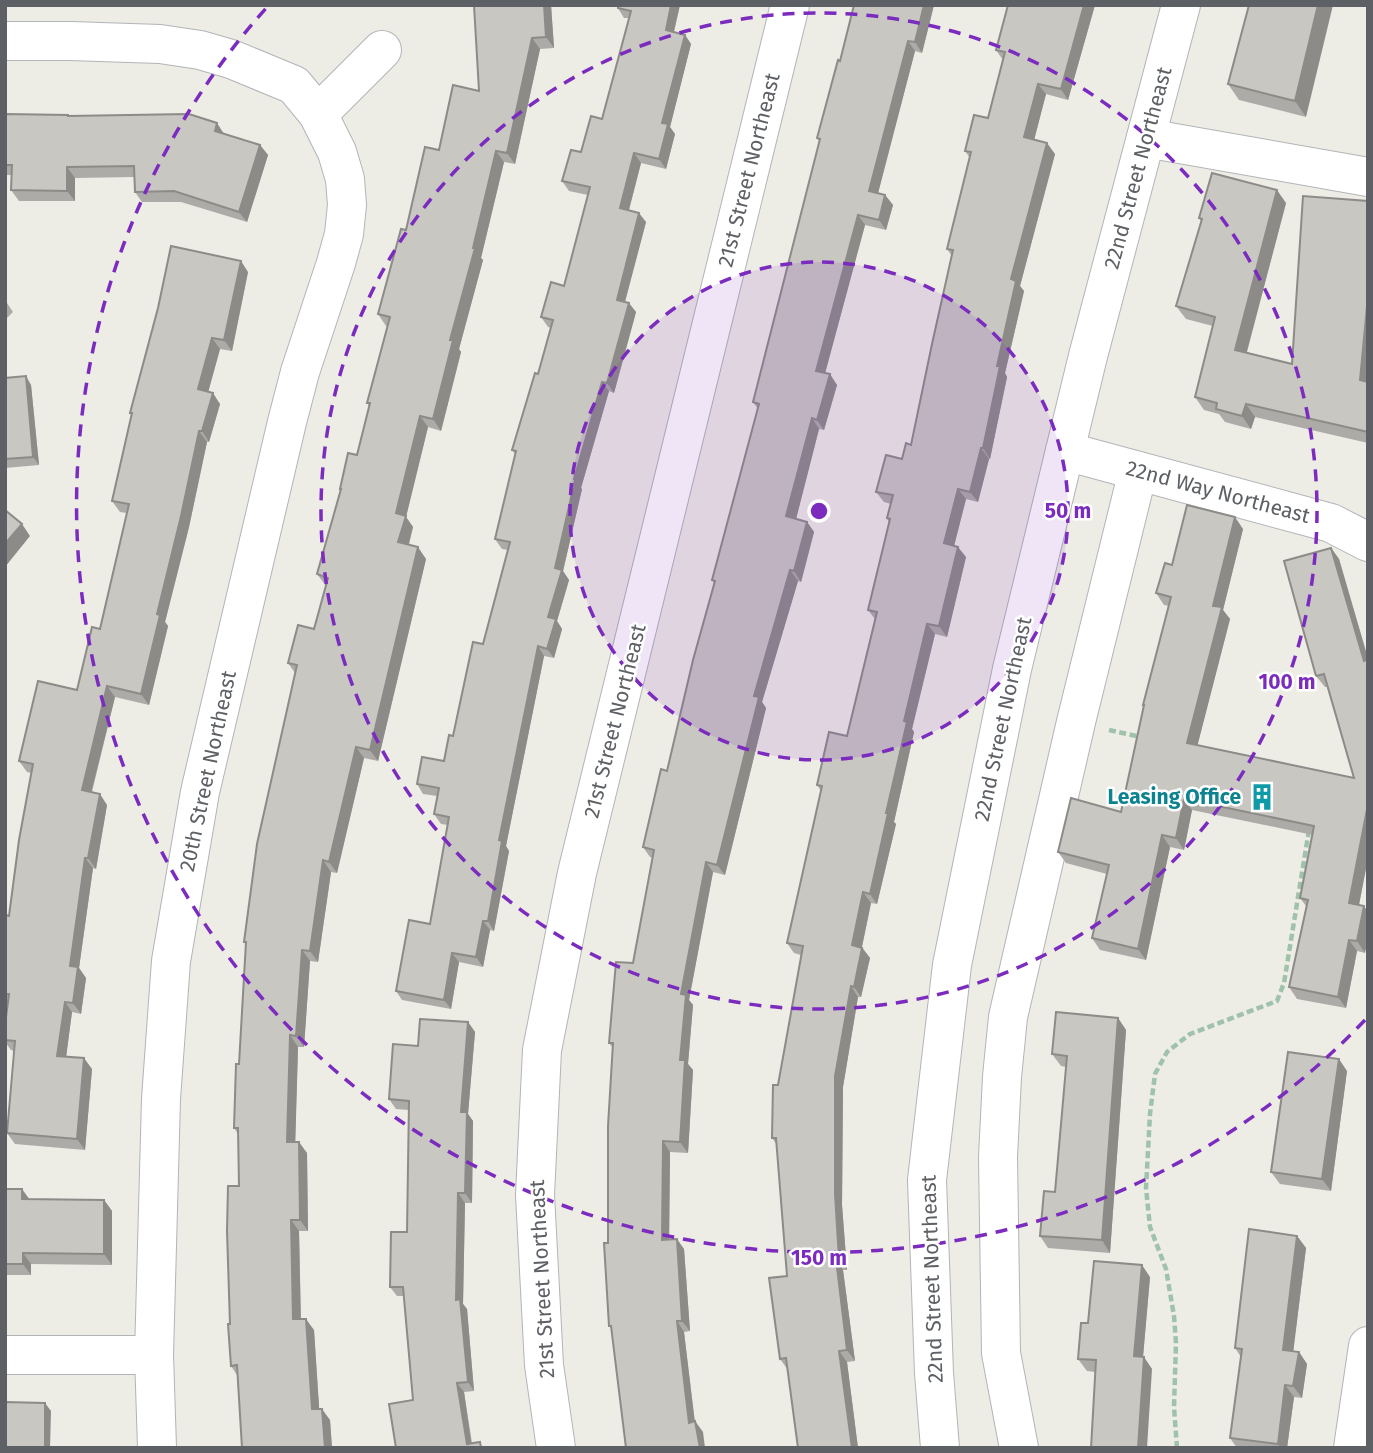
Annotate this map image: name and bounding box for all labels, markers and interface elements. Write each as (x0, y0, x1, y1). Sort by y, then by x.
street label: 22nd Street Northeast (1098, 64, 1178, 272)
street label: 21st Street Northeast (712, 70, 786, 270)
street label: 22nd Way Northeast (1123, 455, 1313, 529)
text: 50 m (1045, 498, 1091, 524)
centre of rings (807, 499, 831, 523)
street label: 22nd Street Northeast (969, 614, 1037, 824)
street label: 21st Street Northeast (578, 621, 652, 821)
street label: 20th Street Northeast (174, 668, 242, 874)
text: 100 m (1258, 669, 1316, 695)
building icon: Leasing Office (1247, 782, 1277, 812)
place label: Leasing Office (1108, 784, 1241, 810)
street label: 22nd Street Northeast (915, 1174, 949, 1383)
street label: 21st Street Northeast (524, 1179, 560, 1379)
text: 150 m (791, 1245, 847, 1271)

